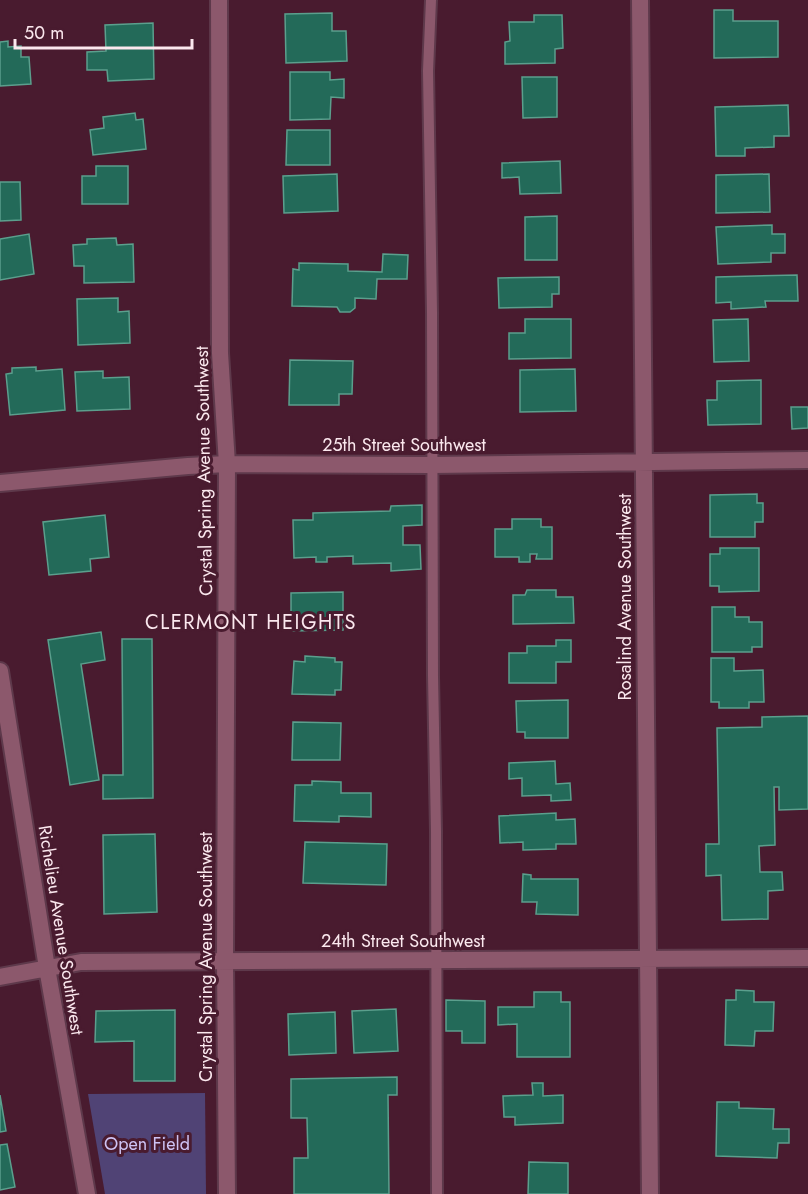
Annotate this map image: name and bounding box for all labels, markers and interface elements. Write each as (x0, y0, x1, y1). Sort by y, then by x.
scale bar (15, 12, 192, 50)
text: 50 m (24, 20, 64, 46)
street label: Crystal Spring Avenue Southwest (189, 345, 219, 596)
street label: 25th Street Southwest (322, 432, 486, 458)
street label: Rosalind Avenue Southwest (612, 493, 638, 700)
district label: CLERMONT HEIGHTS (145, 608, 357, 637)
street label: Richelieu Avenue Southwest (32, 823, 91, 1037)
street label: Crystal Spring Avenue Southwest (193, 831, 219, 1082)
street label: 24th Street Southwest (321, 928, 486, 954)
park label: Open Field (104, 1131, 190, 1157)

